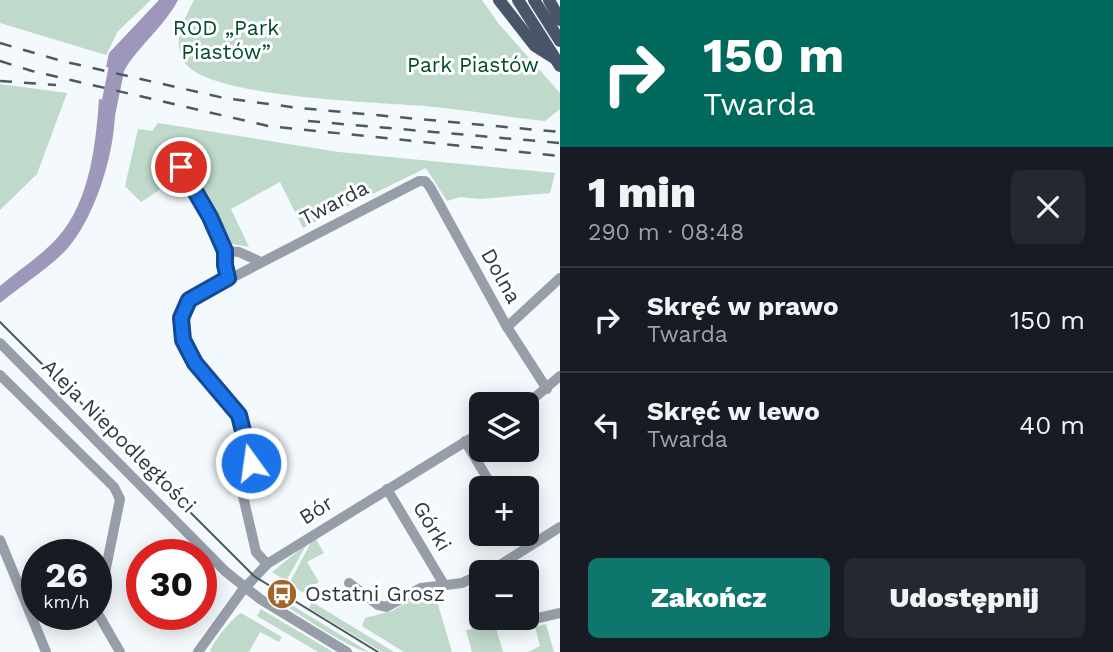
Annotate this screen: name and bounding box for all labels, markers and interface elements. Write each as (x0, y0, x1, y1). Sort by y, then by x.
park label: ROD „Park Piastów” (173, 15, 279, 64)
text: 150 m (703, 26, 844, 84)
icon: right (588, 28, 679, 119)
park label: Park Piastów (407, 52, 539, 77)
text: Twarda (703, 85, 816, 123)
pin (151, 137, 211, 197)
icon: arrive (162, 148, 200, 186)
text: 1 min (588, 168, 696, 217)
button: close (1011, 170, 1085, 244)
street label: Twarda (295, 175, 372, 230)
text: 290 m · 08:48 (588, 219, 744, 246)
street label: Dolna (476, 244, 527, 308)
text: Skręć w prawo (647, 291, 839, 321)
icon: right (588, 301, 626, 339)
text: 150 m (1010, 305, 1085, 335)
text: Twarda (647, 321, 728, 348)
street label: Aleja Niepodległości (37, 354, 201, 518)
map controls (469, 392, 539, 630)
button: layers (469, 392, 539, 462)
text: Skręć w lewo (647, 396, 820, 426)
icon: left (588, 406, 626, 444)
text: 40 m (1019, 410, 1085, 440)
position arrow (214, 426, 288, 500)
text: Twarda (647, 426, 728, 453)
button: + (469, 476, 539, 546)
street label: Bór (294, 490, 338, 529)
street label: Górki (408, 496, 457, 555)
speed limit sign: 30 (126, 539, 217, 630)
text: 26 (45, 554, 88, 596)
button: Zakończ (588, 558, 830, 638)
button: Udostępnij (844, 558, 1085, 638)
button: − (469, 560, 539, 630)
bus stop icon: Ostatni Grosz (265, 577, 299, 611)
place label: Ostatni Grosz (305, 581, 445, 606)
text: km/h (43, 591, 90, 612)

